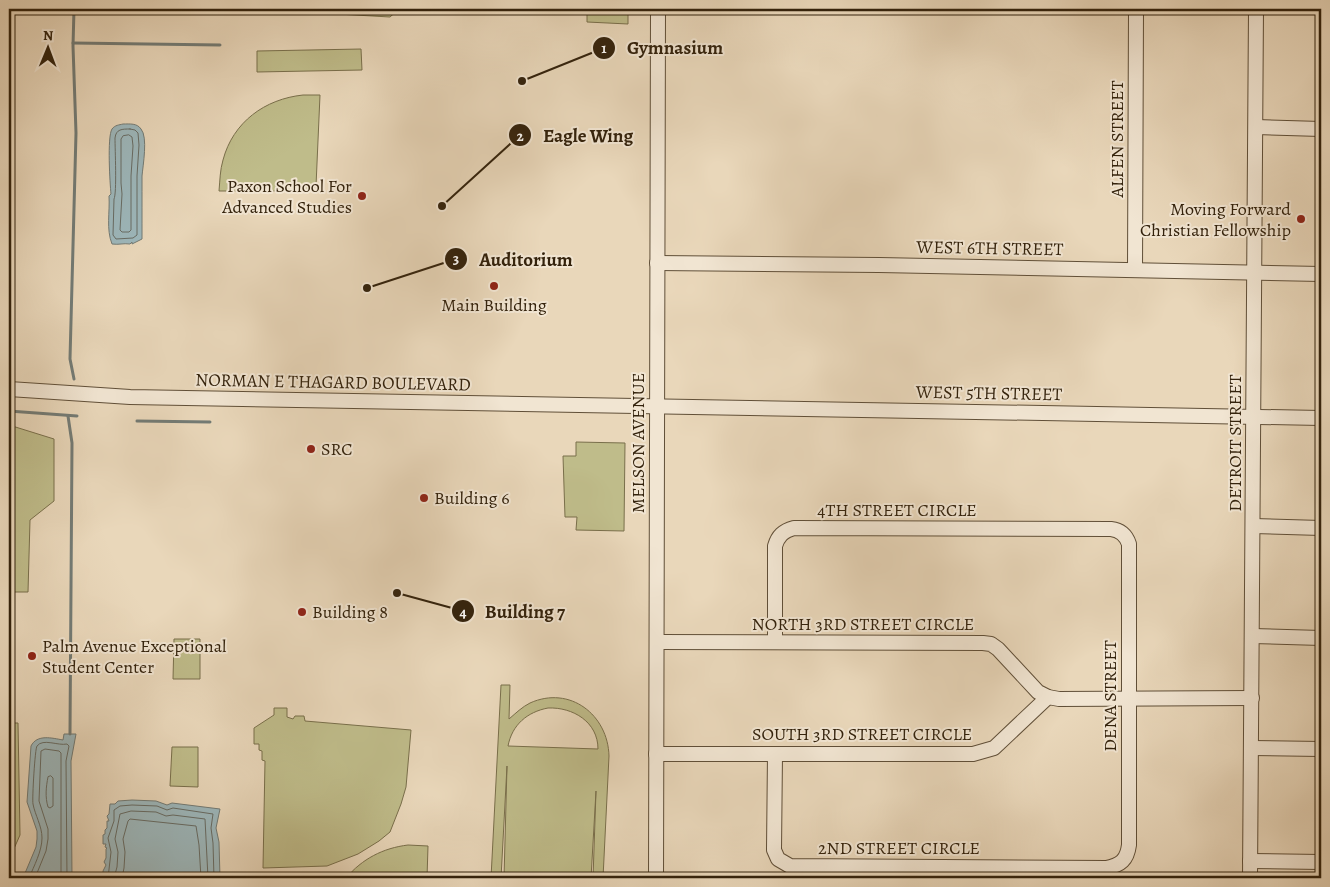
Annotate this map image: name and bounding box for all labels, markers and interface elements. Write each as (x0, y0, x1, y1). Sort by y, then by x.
north arrow (22, 22, 72, 72)
text: N (43, 26, 53, 45)
callout: Gymnasium (592, 31, 733, 65)
text: Gymnasium (627, 35, 723, 61)
text: 1 (601, 38, 607, 58)
street label: ALFEN STREET (1105, 80, 1129, 199)
callout: Eagle Wing (507, 118, 643, 152)
text: Eagle Wing (543, 123, 633, 149)
text: 2 (516, 126, 524, 146)
place label: Paxon School For Advanced Studies (221, 174, 352, 219)
marker: Paxon School For Advanced Studies (356, 190, 368, 202)
place label: Moving Forward Christian Fellowship (1140, 197, 1291, 242)
marker: Moving Forward Christian Fellowship (1295, 213, 1307, 225)
street label: WEST 6TH STREET (915, 235, 1064, 261)
callout: Auditorium (444, 242, 582, 276)
text: Auditorium (478, 247, 573, 273)
text: 3 (453, 249, 459, 269)
marker: Main Building (488, 280, 500, 292)
place label: Main Building (441, 293, 547, 317)
street label: NORMAN E THAGARD BOULEVARD (195, 368, 471, 396)
street label: MELSON AVENUE (626, 373, 650, 513)
street label: DETROIT STREET (1223, 374, 1247, 512)
street label: WEST 5TH STREET (915, 380, 1063, 406)
place label: SRC (321, 437, 353, 461)
marker: SRC (305, 443, 317, 455)
place label: Building 6 (434, 486, 509, 510)
marker: Building 6 (418, 492, 430, 504)
street label: 4TH STREET CIRCLE (817, 498, 977, 522)
callout: Building 7 (450, 594, 576, 628)
text: Building 7 (485, 599, 566, 625)
place label: Building 8 (312, 600, 388, 624)
text: 4 (459, 602, 467, 622)
marker: Building 8 (296, 606, 308, 618)
street label: NORTH 3RD STREET CIRCLE (752, 612, 974, 636)
place label: Palm Avenue Exceptional Student Center (42, 634, 227, 679)
street label: DENA STREET (1098, 640, 1122, 752)
marker: Palm Avenue Exceptional Student Center (26, 650, 38, 662)
street label: SOUTH 3RD STREET CIRCLE (752, 722, 972, 746)
street label: 2ND STREET CIRCLE (818, 836, 980, 860)

